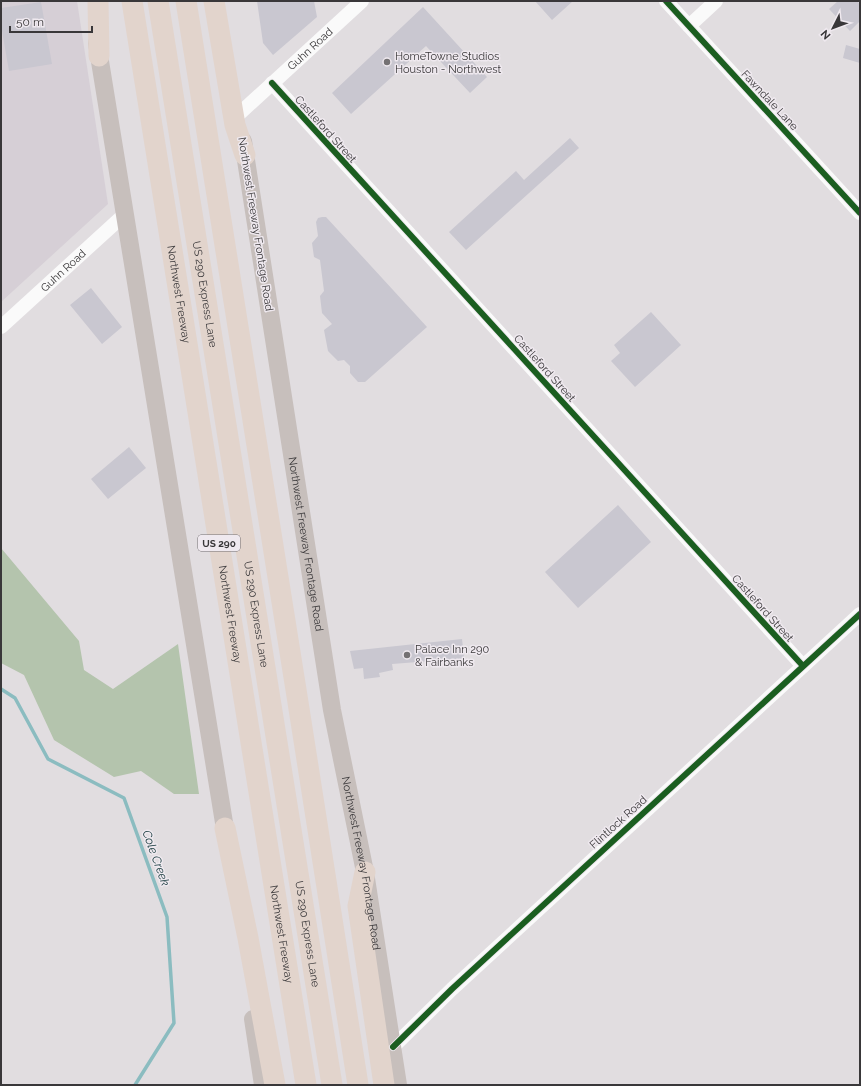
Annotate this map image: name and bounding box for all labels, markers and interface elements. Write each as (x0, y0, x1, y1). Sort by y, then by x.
scale bar (10, 8, 92, 34)
north arrow (813, 8, 853, 48)
text: 50 m (16, 15, 44, 29)
street label: Guhn Road (285, 25, 336, 73)
text: N (818, 27, 834, 42)
place label: HomeTowne Studios Houston - Northwest (395, 50, 501, 76)
marker: HomeTowne Studios Houston - Northwest (382, 57, 392, 67)
street label: Fawndale Lane (739, 68, 801, 133)
street label: Castleford Street (292, 93, 359, 166)
street label: Northwest Freeway Frontage Road (235, 136, 276, 312)
street label: US 290 Express Lane (190, 240, 220, 349)
street label: Northwest Freeway (164, 244, 193, 344)
street label: Guhn Road (38, 247, 89, 295)
street label: Castleford Street (511, 332, 578, 405)
street label: Northwest Freeway Frontage Road (286, 456, 326, 632)
road number: US 290 (198, 535, 240, 551)
street label: US 290 Express Lane (241, 560, 271, 669)
street label: Northwest Freeway (216, 564, 244, 664)
street label: Castleford Street (729, 572, 796, 645)
place label: Palace Inn 290 & Fairbanks (415, 643, 490, 669)
marker: Palace Inn 290 & Fairbanks (402, 650, 412, 660)
street label: Northwest Freeway Frontage Road (339, 775, 383, 951)
street label: Flintlock Road (587, 793, 650, 851)
water label: Cole Creek (139, 828, 173, 888)
street label: US 290 Express Lane (292, 880, 322, 989)
street label: Northwest Freeway (267, 884, 296, 984)

